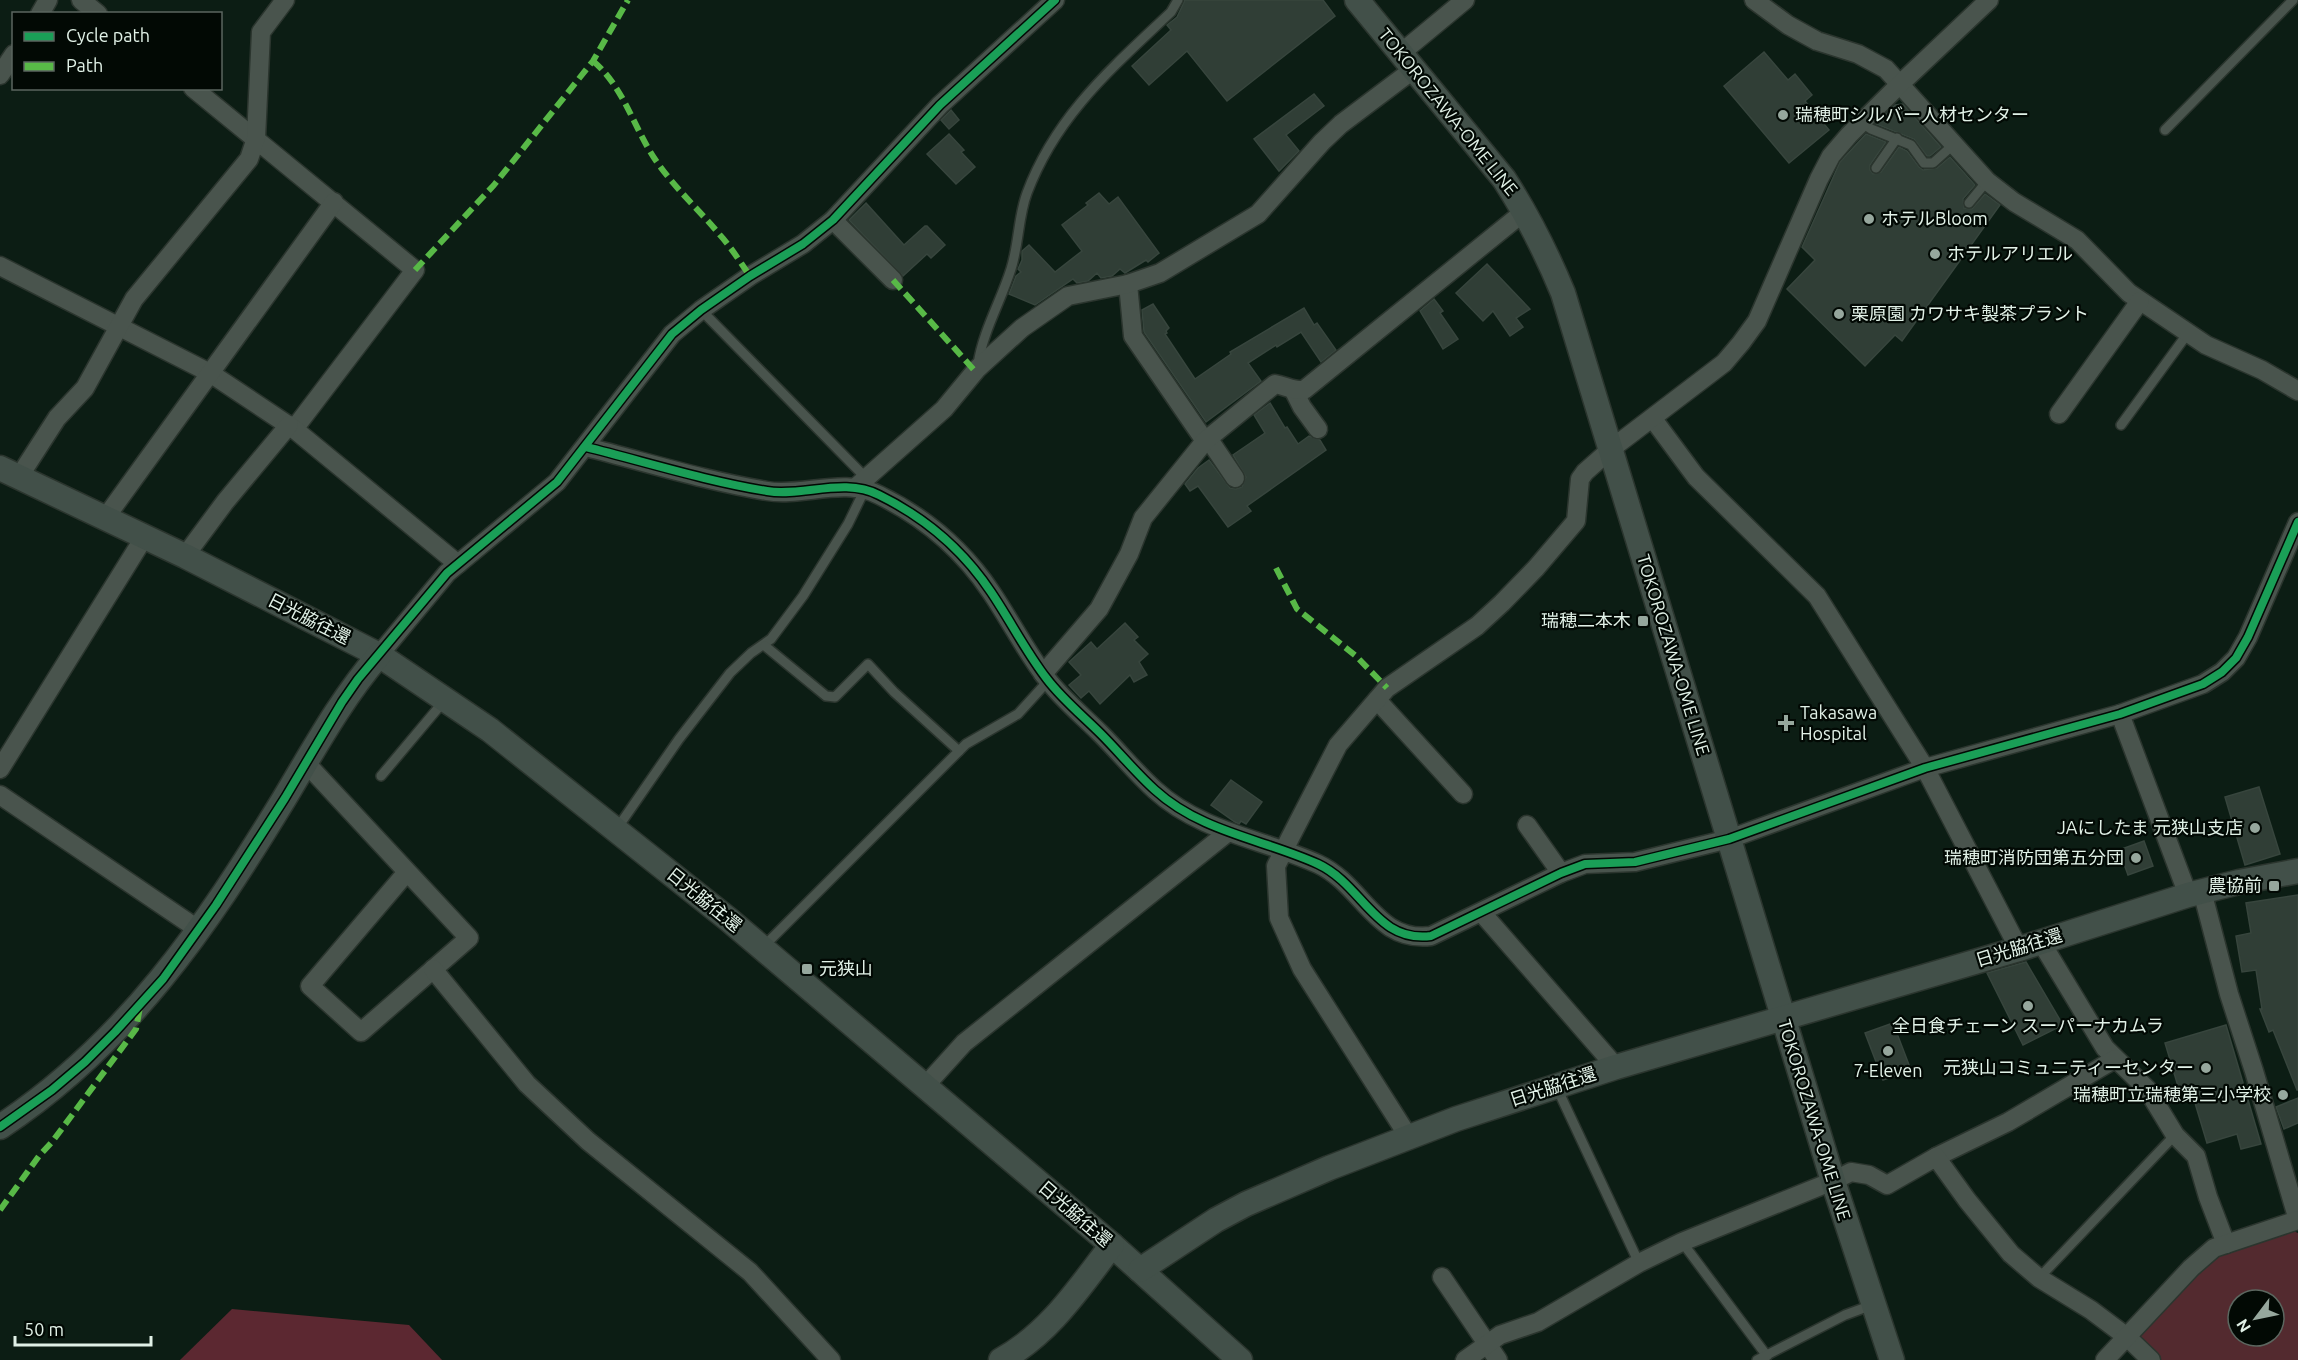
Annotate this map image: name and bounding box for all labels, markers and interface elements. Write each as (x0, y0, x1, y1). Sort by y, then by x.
legend (12, 12, 222, 90)
street label: TOKOROZAWA-OME LINE (1375, 24, 1522, 199)
text: Cycle path (66, 25, 150, 45)
text: Path (66, 55, 103, 75)
place label: 瑞穂町シルバー人材センター (1795, 104, 2029, 124)
marker: 瑞穂町シルバー人材センター (1776, 108, 1790, 122)
place label: ホテルBloom (1881, 208, 1988, 228)
marker: ホテルBloom (1862, 212, 1876, 226)
place label: ホテルアリエル (1947, 243, 2073, 263)
marker: ホテルアリエル (1928, 247, 1942, 261)
place label: 栗原園 カワサキ製茶プラント (1851, 303, 2089, 323)
marker: 栗原園 カワサキ製茶プラント (1832, 307, 1846, 321)
street label: TOKOROZAWA-OME LINE (1634, 552, 1714, 758)
street label: 日光脇往還 (265, 589, 354, 647)
place label: 瑞穂二本木 (1541, 610, 1631, 630)
marker: 瑞穂二本木 (1636, 614, 1650, 628)
place label: Takasawa Hospital (1800, 702, 1877, 743)
marker: Takasawa Hospital (1777, 714, 1795, 732)
place label: JAにしたま 元狭山支店 (2057, 817, 2243, 837)
marker: JAにしたま 元狭山支店 (2248, 821, 2262, 835)
place label: 瑞穂町消防団第五分団 (1944, 847, 2124, 867)
marker: 瑞穂町消防団第五分団 (2129, 851, 2143, 865)
street label: 日光脇往還 (663, 863, 746, 935)
place label: 農協前 (2208, 875, 2262, 895)
marker: 農協前 (2267, 879, 2281, 893)
street label: 日光脇往還 (1973, 924, 2065, 970)
place label: 元狭山 (819, 958, 873, 978)
marker: 元狭山 (800, 962, 814, 976)
marker: 全日食チェーン スーパーナカムラ (2021, 999, 2035, 1013)
place label: 全日食チェーン スーパーナカムラ (1892, 1015, 2164, 1035)
street label: TOKOROZAWA-OME LINE (1775, 1017, 1855, 1223)
marker: 7-Eleven (1881, 1044, 1895, 1058)
place label: 元狭山コミュニティーセンター (1943, 1057, 2194, 1077)
place label: 7-Eleven (1853, 1060, 1923, 1080)
marker: 元狭山コミュニティーセンター (2199, 1061, 2213, 1075)
street label: 日光脇往還 (1507, 1063, 1599, 1109)
place label: 瑞穂町立瑞穂第三小学校 (2073, 1084, 2271, 1104)
marker: 瑞穂町立瑞穂第三小学校 (2276, 1088, 2290, 1102)
street label: 日光脇往還 (1035, 1176, 1116, 1250)
north arrow (2226, 1288, 2286, 1348)
scale bar (15, 1309, 152, 1347)
text: N (2232, 1316, 2254, 1336)
text: 50 m (24, 1319, 64, 1339)

